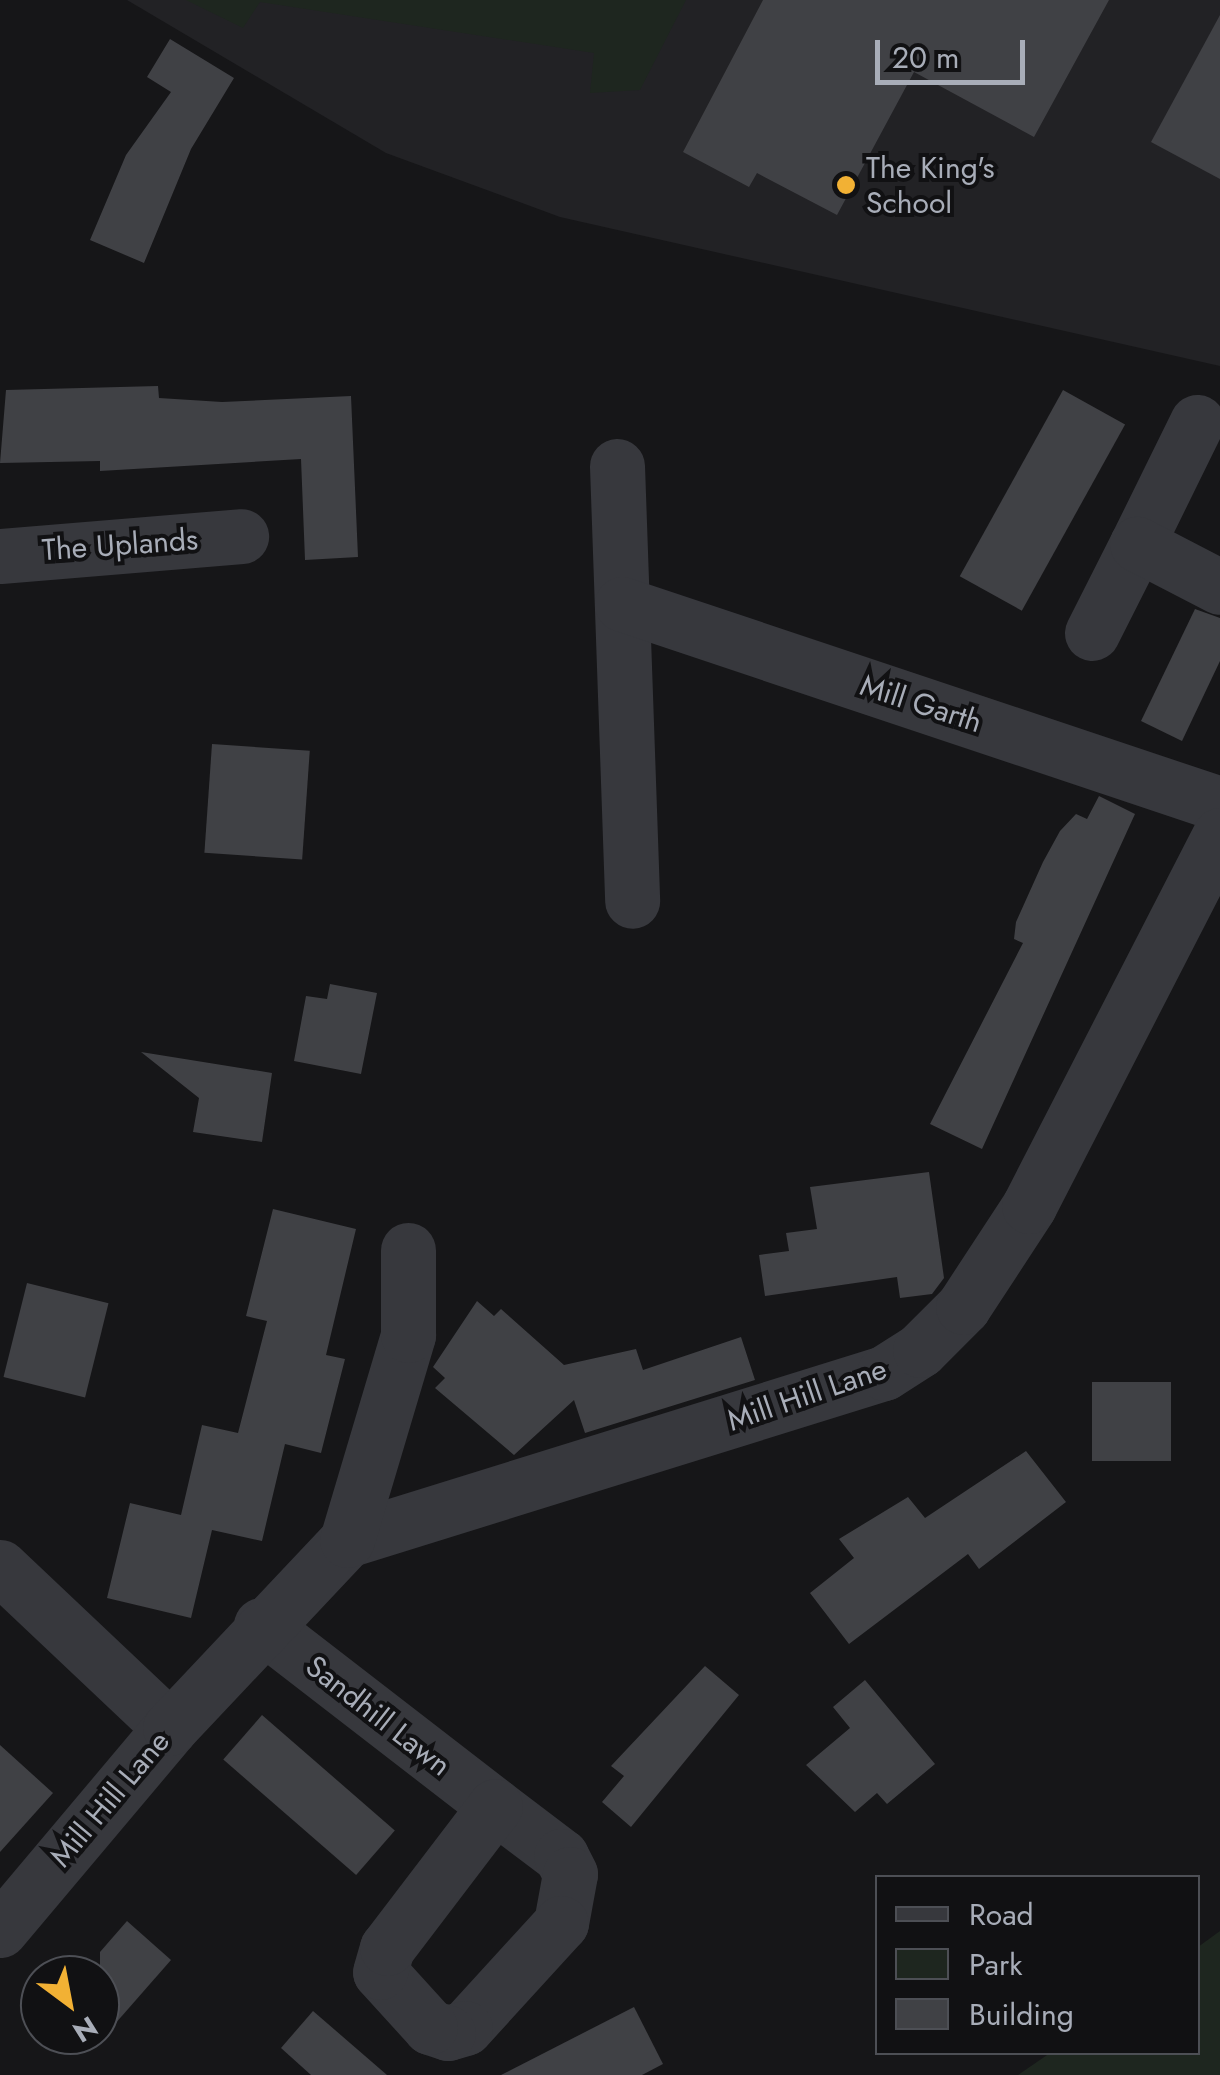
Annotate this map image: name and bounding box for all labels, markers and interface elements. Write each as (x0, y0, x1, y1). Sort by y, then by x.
scale bar (880, 20, 1030, 82)
text: 20 m (892, 36, 959, 79)
place label: The King's School (866, 150, 994, 220)
marker: The King's School (835, 174, 857, 196)
street label: The Uplands (41, 522, 199, 568)
street label: Mill Garth (856, 667, 986, 741)
street label: Mill Hill Lane (723, 1351, 891, 1439)
street label: Sandhill Lawn (298, 1648, 458, 1784)
street label: Mill Hill Lane (43, 1724, 177, 1874)
legend (875, 1875, 1200, 2055)
text: Road (969, 1893, 1034, 1936)
text: Park (969, 1943, 1022, 1986)
north arrow (20, 1955, 120, 2055)
text: Building (969, 1993, 1074, 2036)
text: N (65, 2006, 105, 2052)

